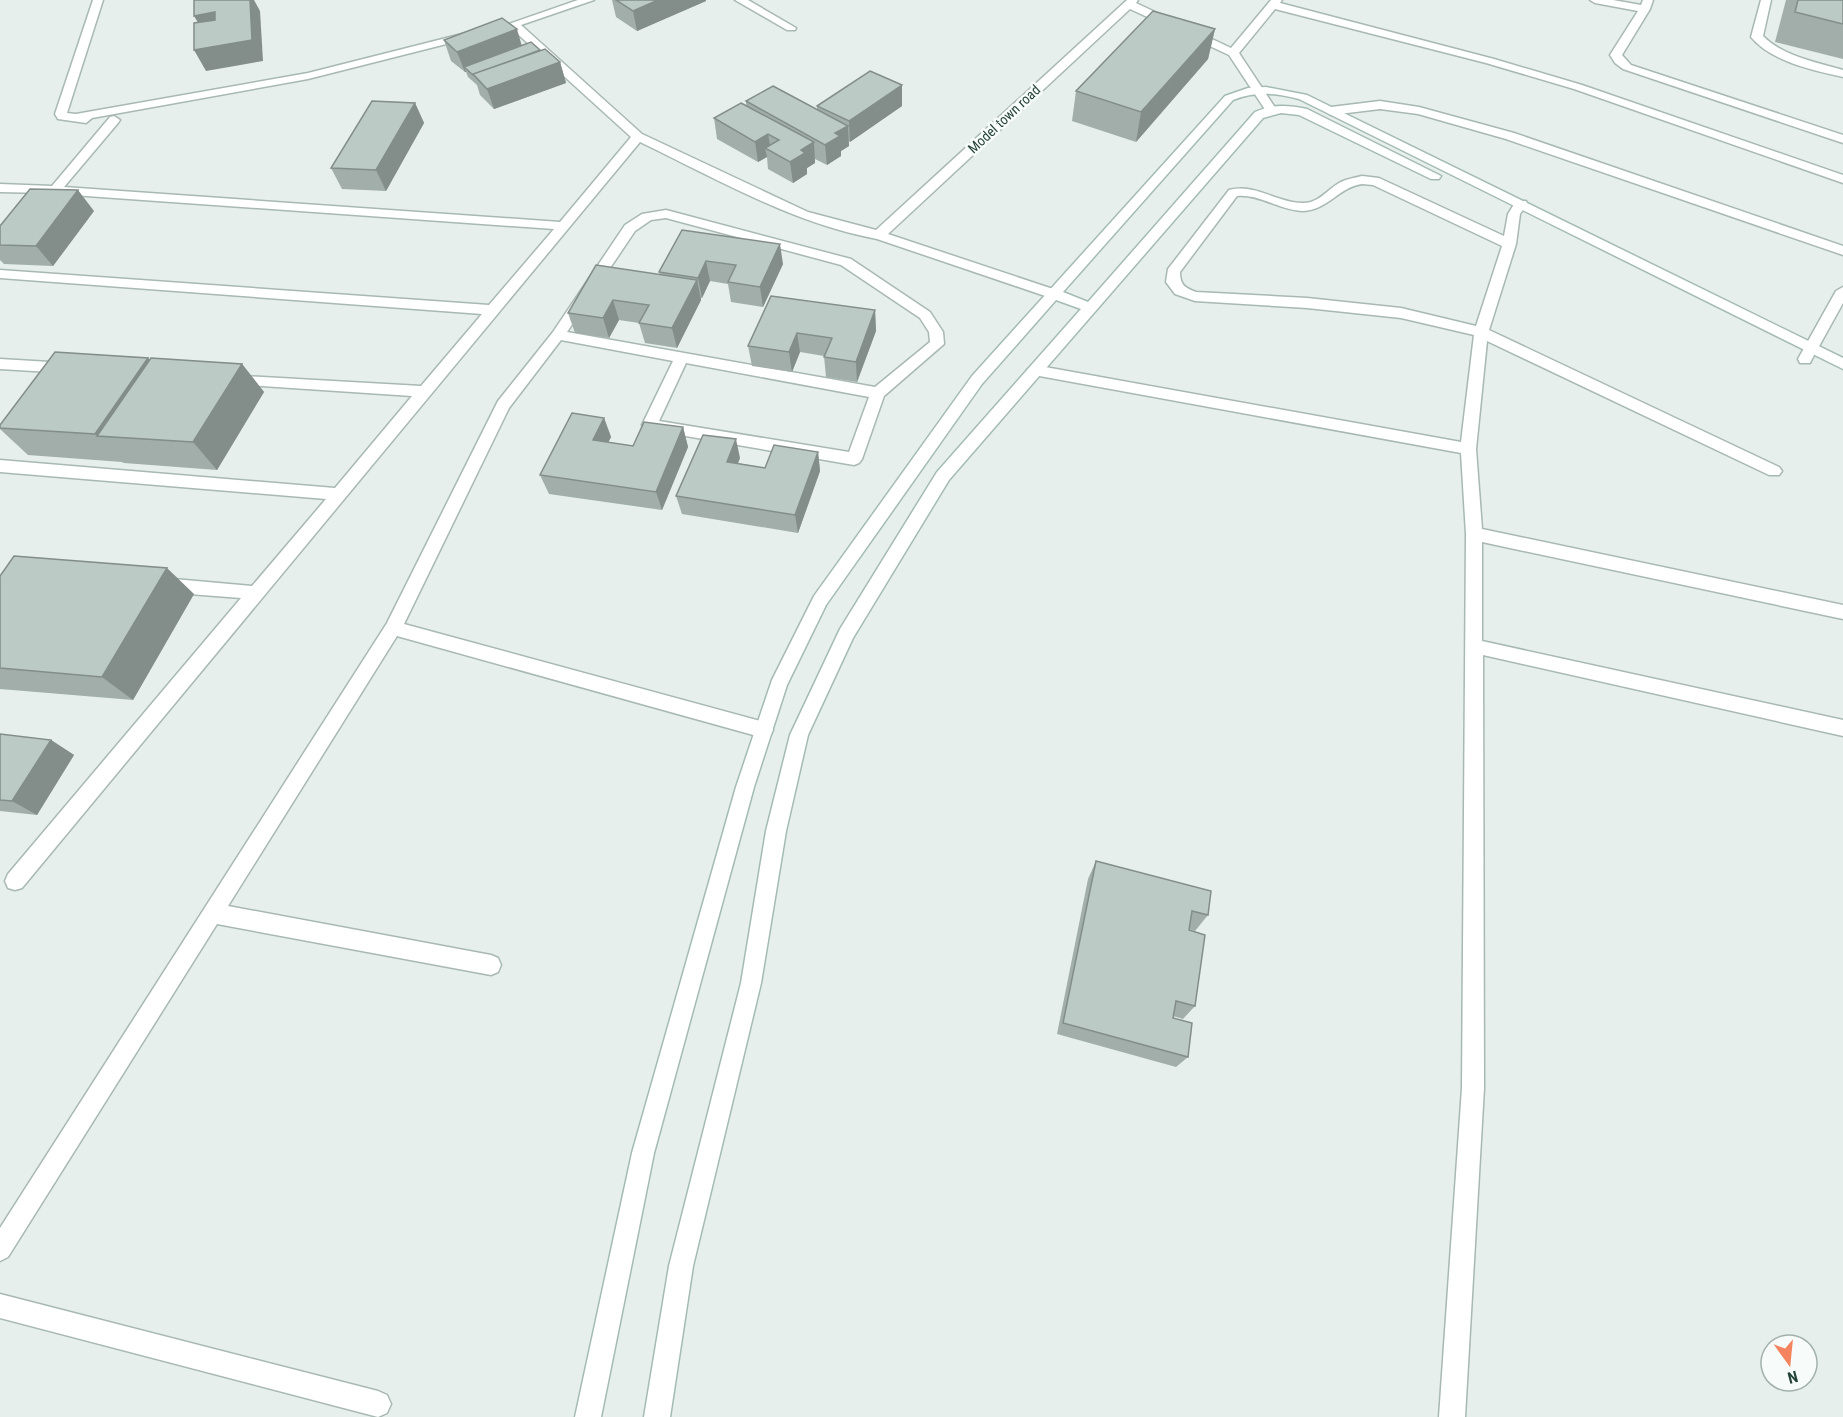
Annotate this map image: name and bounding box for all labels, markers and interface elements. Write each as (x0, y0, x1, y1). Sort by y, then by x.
street label: Model town road (965, 82, 1043, 156)
north arrow (1759, 1333, 1819, 1393)
text: N (1786, 1367, 1800, 1387)

